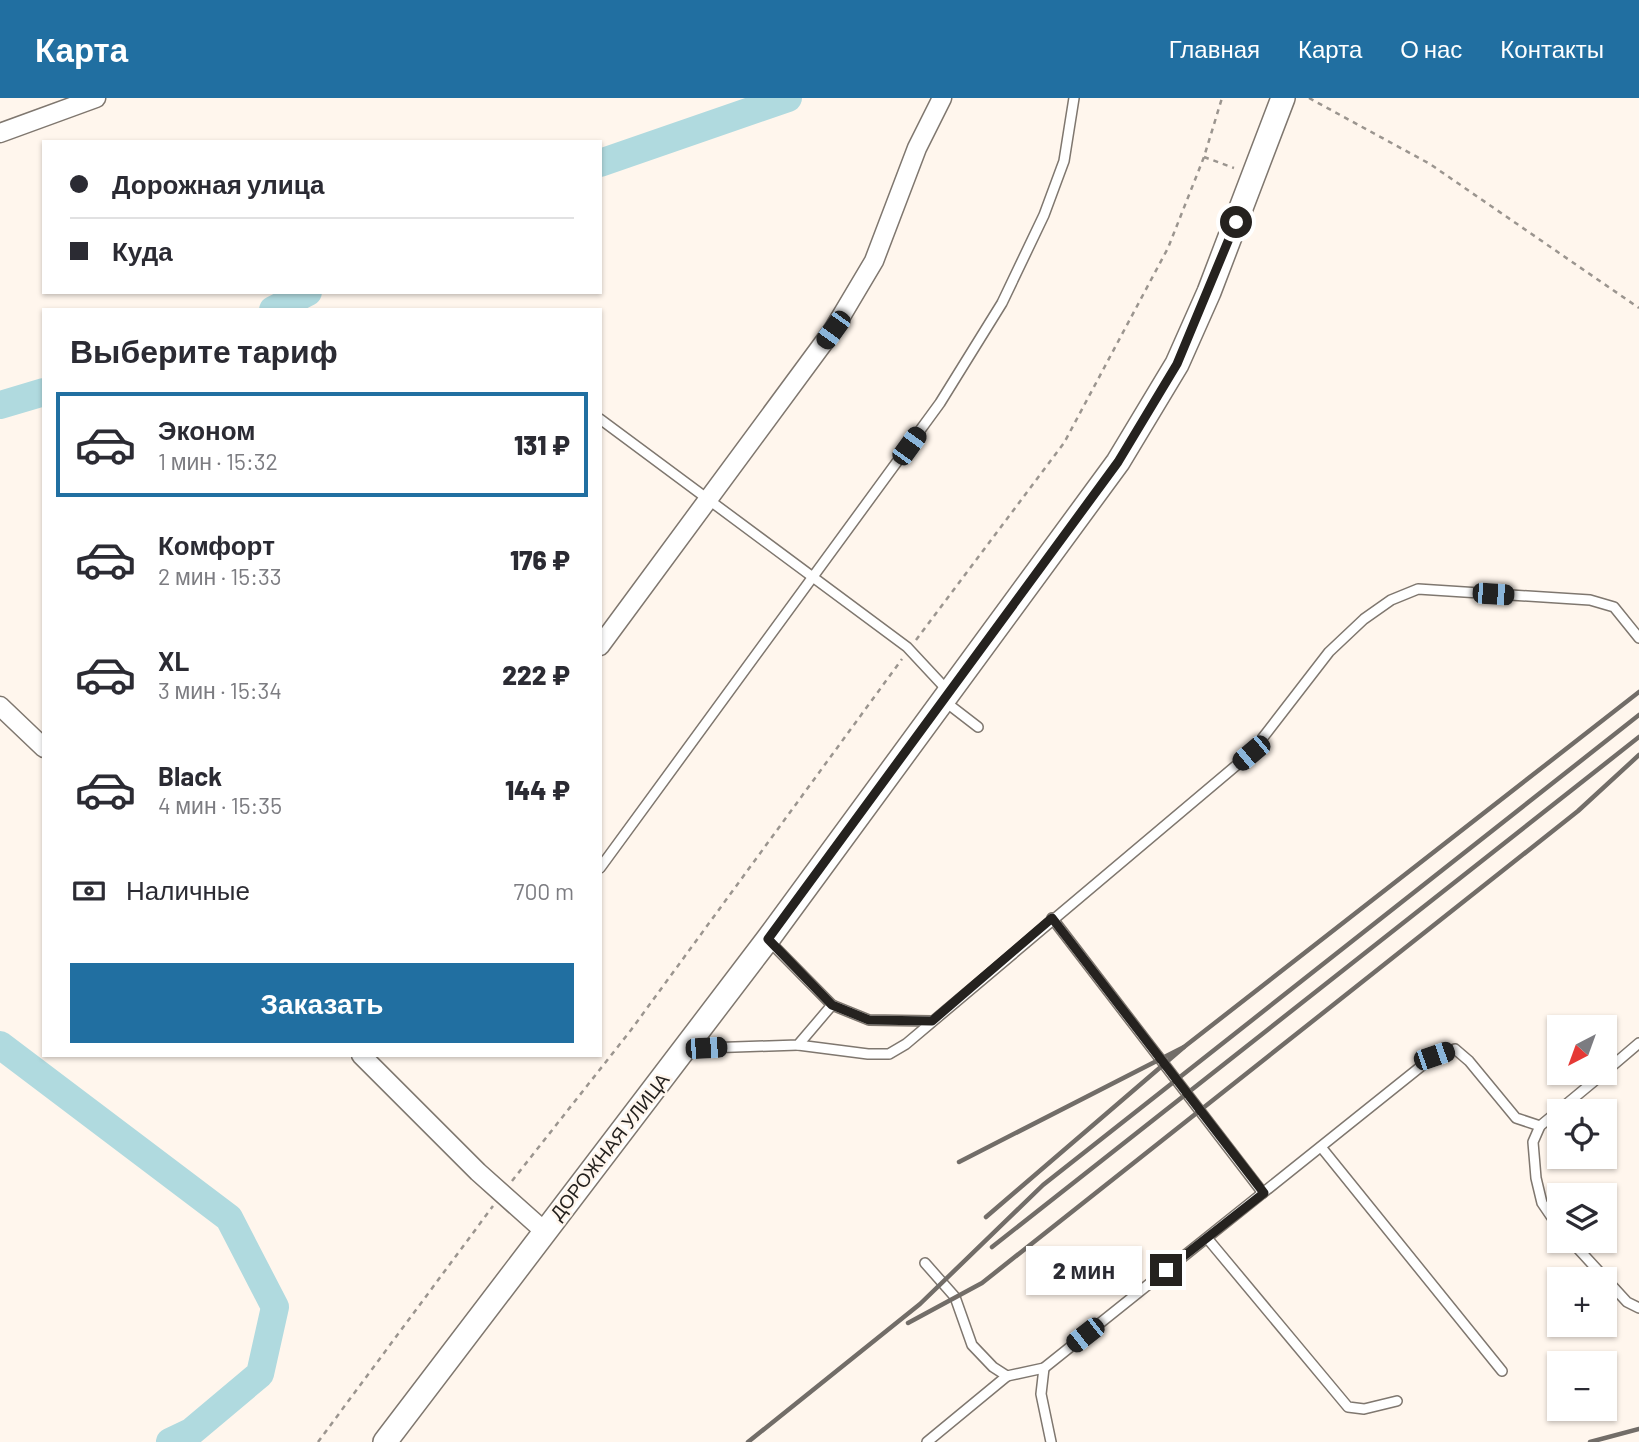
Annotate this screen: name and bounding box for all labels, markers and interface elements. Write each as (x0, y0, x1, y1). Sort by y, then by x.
text: Карта (35, 29, 128, 69)
text: Главная (1169, 34, 1260, 63)
text: Карта (1298, 34, 1362, 63)
text: О нас (1400, 34, 1462, 63)
text: Контакты (1500, 34, 1604, 63)
text: Дорожная улица (112, 168, 325, 199)
route start (1220, 206, 1252, 238)
text: Куда (112, 235, 173, 266)
car (813, 307, 854, 353)
text: Выберите тариф (70, 331, 338, 369)
icon: car (74, 413, 137, 476)
text: Эконом (158, 414, 256, 445)
car (889, 423, 930, 469)
text: 131 ₽ (514, 429, 570, 460)
text: 1 мин · 15:32 (158, 447, 278, 475)
icon: car (74, 528, 137, 591)
text: Комфорт (158, 529, 275, 560)
text: 176 ₽ (510, 544, 570, 575)
text: 2 мин · 15:33 (158, 562, 282, 590)
car (1472, 582, 1515, 606)
icon: car (74, 643, 137, 706)
text: XL (158, 645, 189, 676)
text: 222 ₽ (502, 659, 570, 690)
text: 3 мин · 15:34 (158, 676, 282, 704)
car (1229, 731, 1274, 775)
icon: car (74, 758, 137, 821)
text: Black (158, 760, 222, 791)
text: 144 ₽ (505, 774, 570, 805)
text: 4 мин · 15:35 (158, 791, 282, 819)
icon: cash (70, 872, 108, 910)
text: Наличные (126, 874, 250, 905)
text: 700 m (514, 877, 574, 905)
button: Заказать (70, 963, 574, 1043)
north arrow (1547, 1015, 1617, 1085)
map controls (1547, 1015, 1617, 1421)
car (685, 1036, 728, 1060)
car (1411, 1039, 1458, 1073)
street label: ДОРОЖНАЯ УЛИЦА (545, 1068, 674, 1224)
button: locate (1547, 1099, 1617, 1169)
button: layers (1547, 1183, 1617, 1253)
callout: 2 мин (1026, 1246, 1142, 1294)
route end (1150, 1254, 1182, 1286)
text: 2 мин (1053, 1256, 1115, 1284)
button: + (1547, 1267, 1617, 1337)
car (1062, 1314, 1109, 1356)
button: − (1547, 1351, 1617, 1421)

